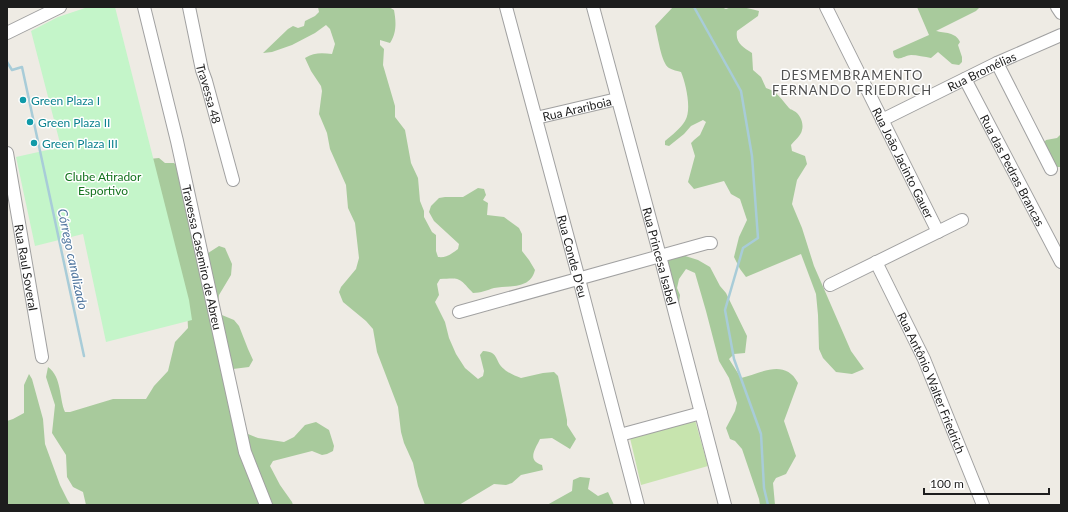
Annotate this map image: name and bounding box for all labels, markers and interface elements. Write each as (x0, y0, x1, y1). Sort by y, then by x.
street label: Rua Bromélias (945, 48, 1018, 94)
street label: Travessa 48 (193, 62, 225, 125)
district label: DESMEMBRAMENTO FERNANDO FRIEDRICH (772, 67, 932, 98)
place label: Green Plaza I (31, 93, 100, 108)
street label: Rua Arariboia (541, 93, 613, 124)
marker: Green Plaza I (18, 95, 28, 105)
street label: Rua João Jacinto Gauer (870, 105, 938, 221)
street label: Rua das Pedras Brancas (977, 112, 1048, 229)
place label: Green Plaza II (38, 115, 110, 130)
marker: Green Plaza II (25, 117, 35, 127)
place label: Green Plaza III (42, 136, 118, 151)
marker: Green Plaza III (29, 138, 39, 148)
park label: Clube Atirador Esportivo (65, 169, 142, 198)
street label: Travessa Casemiro de Abreu (179, 183, 226, 331)
street label: Rua Princesa Isabel (640, 206, 680, 307)
water label: Córrego canalizado (54, 207, 92, 311)
street label: Rua Conde D'eu (555, 213, 591, 299)
street label: Rua Raul Soveral (12, 223, 41, 312)
street label: Rua Antônio Walter Friedrich (894, 310, 969, 455)
scale bar (924, 470, 1049, 496)
text: 100 m (930, 476, 964, 491)

